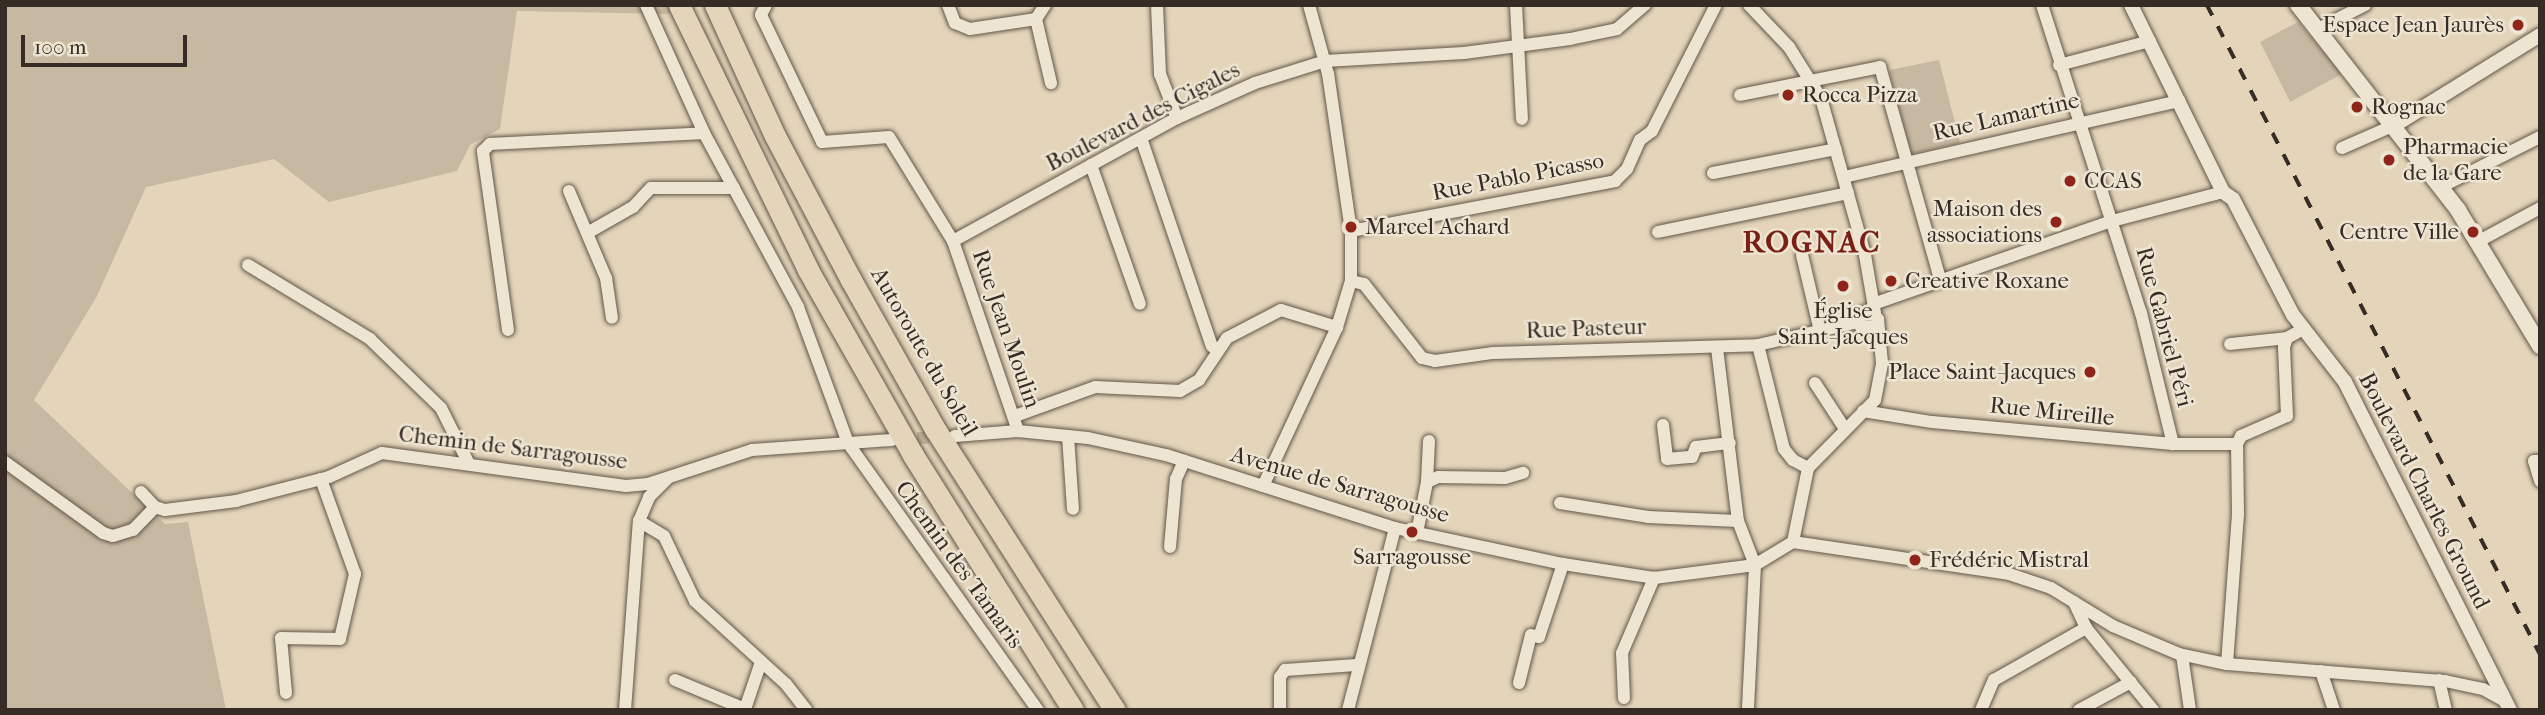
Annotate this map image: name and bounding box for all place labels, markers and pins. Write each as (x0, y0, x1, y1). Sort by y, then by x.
place label: Espace Jean Jaurès (2322, 11, 2504, 39)
marker: Espace Jean Jaurès (2510, 17, 2526, 33)
place label: Rocca Pizza (1802, 81, 1918, 109)
marker: Rocca Pizza (1780, 87, 1796, 103)
place label: Rognac (2371, 93, 2446, 121)
marker: Rognac (2349, 99, 2365, 115)
place label: Pharmacie de la Gare (2403, 133, 2508, 187)
marker: Pharmacie de la Gare (2381, 152, 2397, 168)
place label: CCAS (2084, 167, 2142, 195)
marker: CCAS (2062, 173, 2078, 189)
place label: Maison des associations (1927, 195, 2042, 249)
place label: Marcel Achard (1365, 213, 1510, 241)
marker: Maison des associations (2048, 214, 2064, 230)
place label: Centre Ville (2339, 218, 2459, 246)
marker: Marcel Achard (1343, 219, 1359, 235)
marker: Centre Ville (2465, 224, 2481, 240)
place label: Creative Roxane (1905, 267, 2069, 295)
marker: Creative Roxane (1883, 273, 1899, 289)
marker: Église Saint-Jacques (1835, 278, 1851, 294)
place label: Église Saint-Jacques (1778, 297, 1908, 351)
place label: Place Saint-Jacques (1888, 358, 2076, 386)
marker: Place Saint-Jacques (2082, 364, 2098, 380)
marker: Sarragousse (1404, 524, 1420, 540)
place label: Sarragousse (1353, 543, 1471, 571)
place label: Frédéric Mistral (1929, 546, 2089, 574)
marker: Frédéric Mistral (1907, 552, 1923, 568)

